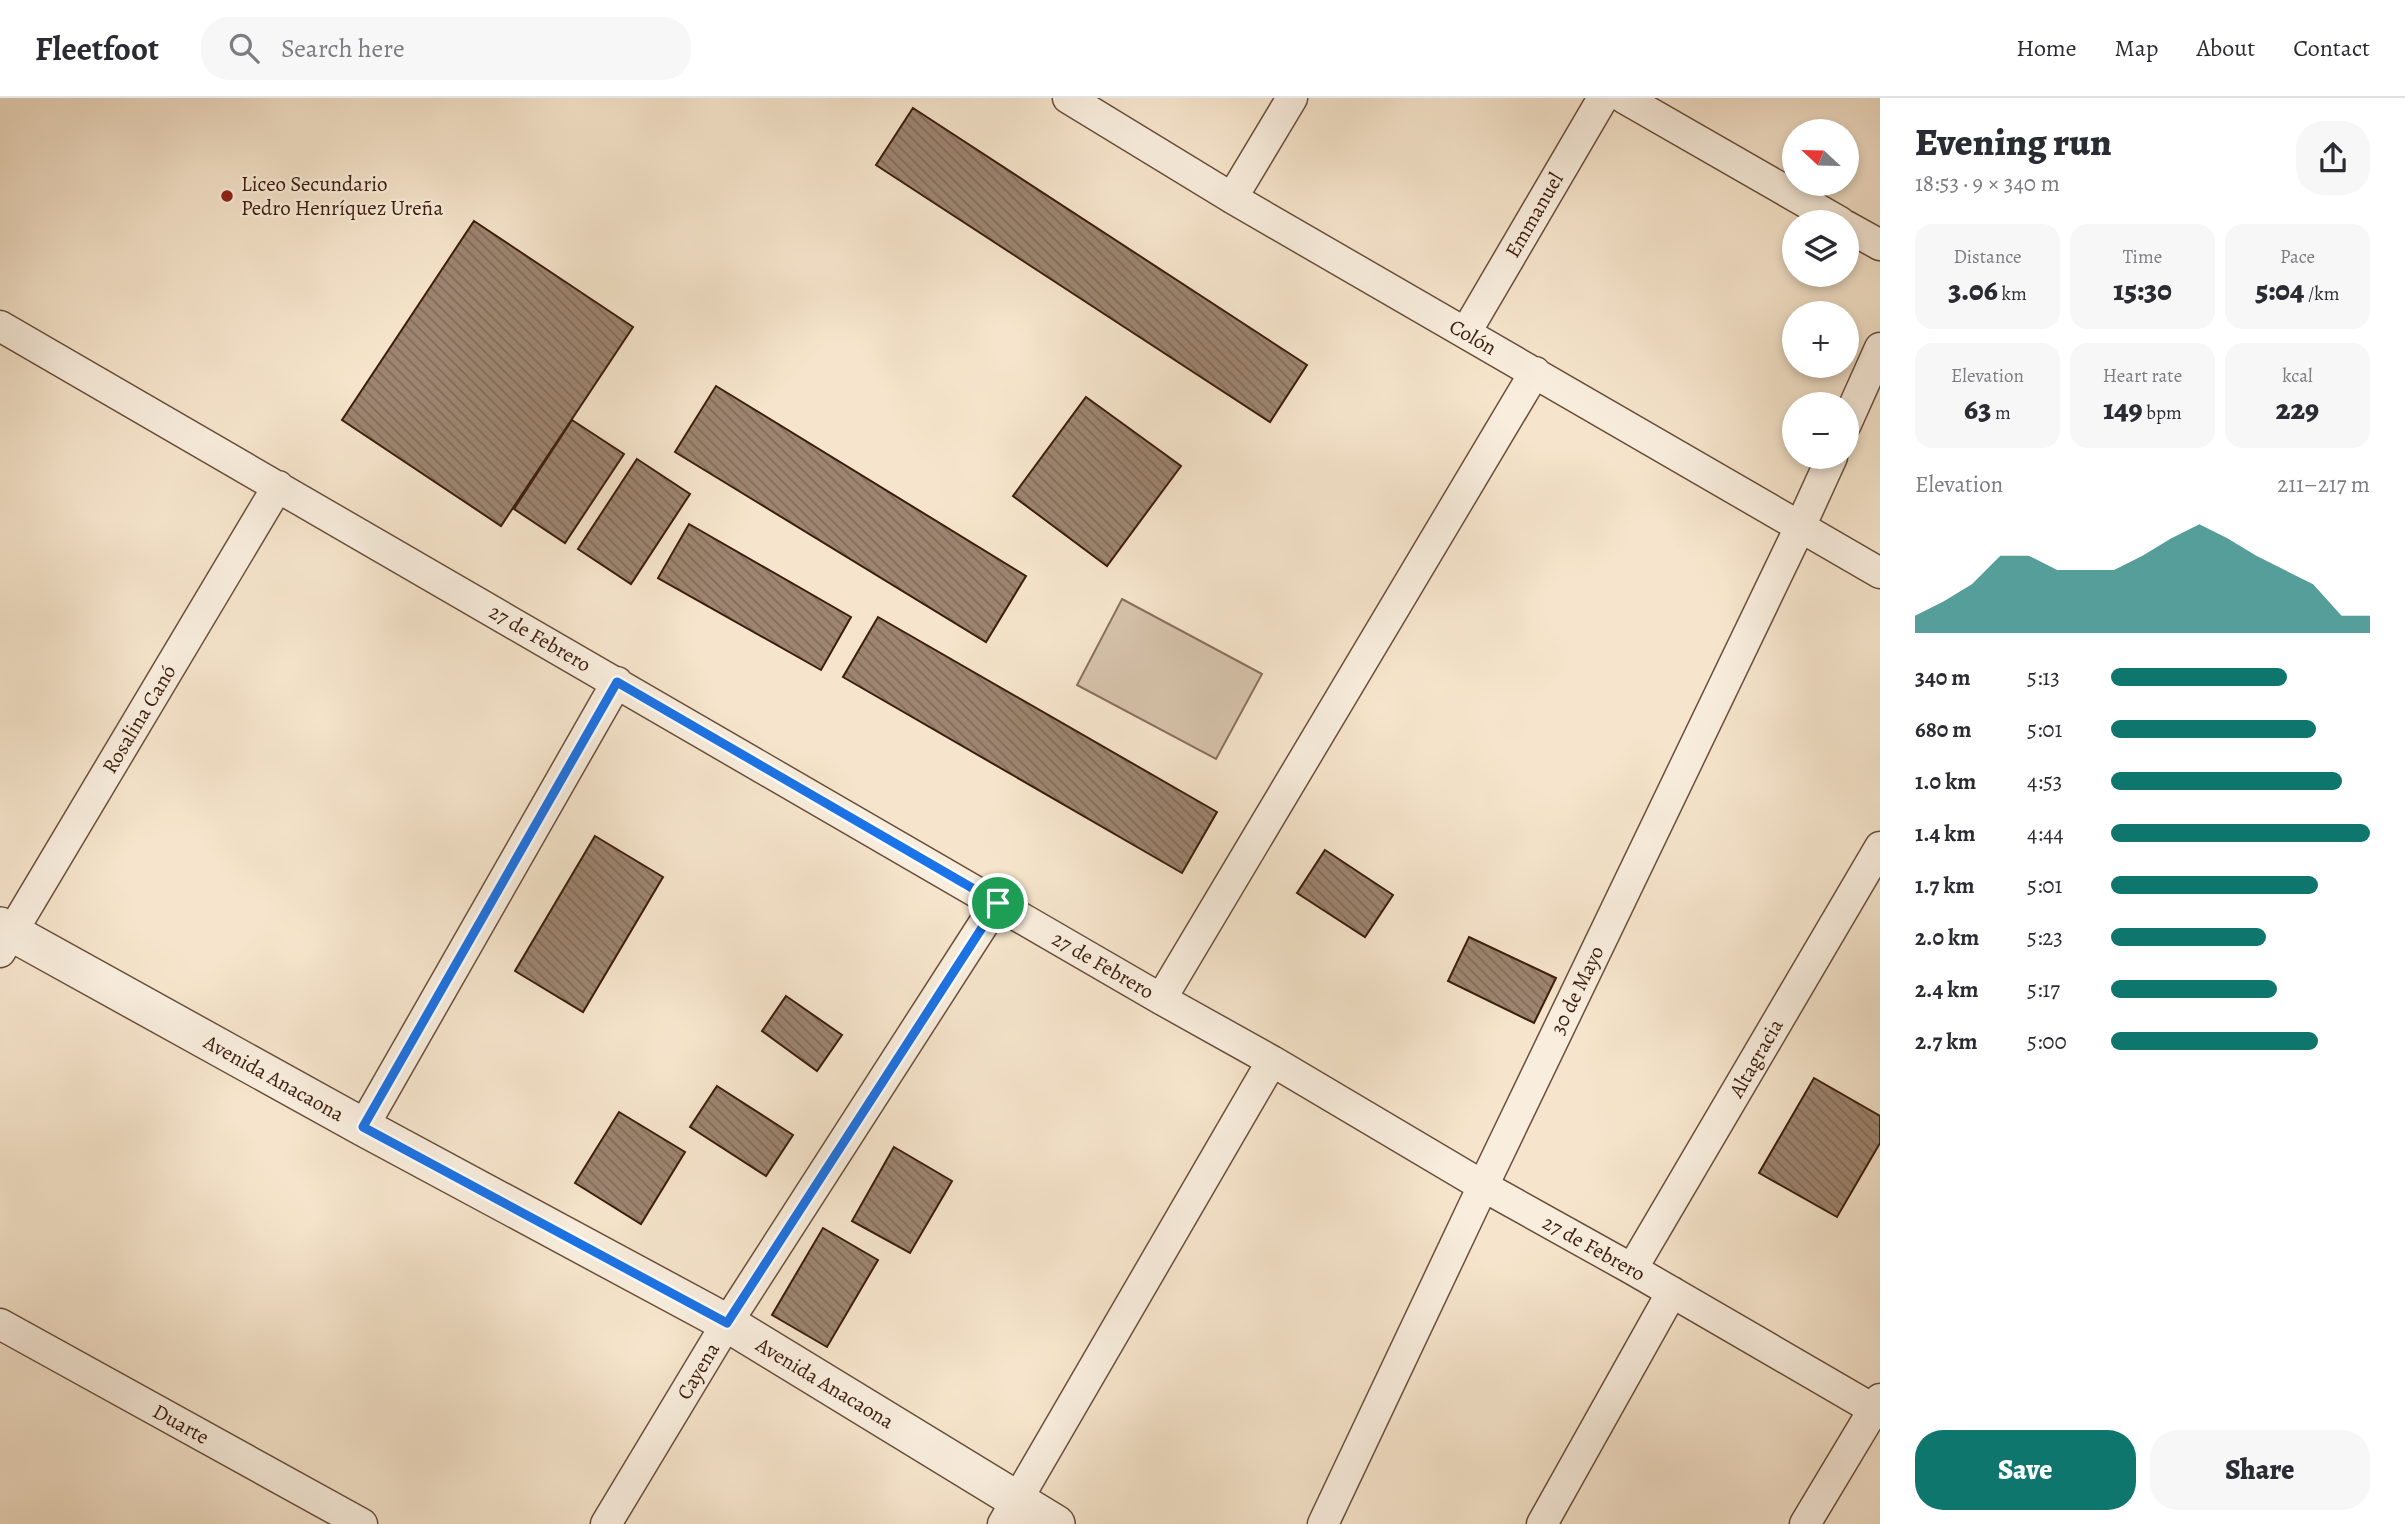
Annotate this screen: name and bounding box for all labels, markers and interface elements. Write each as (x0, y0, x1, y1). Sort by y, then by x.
search box (201, 17, 691, 80)
text: Fleetfoot (35, 26, 159, 71)
icon: search (225, 29, 263, 67)
text: Search here (281, 31, 405, 66)
text: Home (2016, 32, 2077, 64)
text: Map (2115, 32, 2159, 64)
text: About (2197, 32, 2255, 64)
text: Contact (2293, 32, 2370, 64)
text: Evening run (1915, 116, 2112, 168)
north arrow (1782, 119, 1858, 196)
map controls (1782, 119, 1859, 469)
button: share (2296, 121, 2370, 195)
street label: Emmanuel (1498, 167, 1570, 263)
text: 18:53 · 9 × 340 m (1915, 168, 2060, 199)
place label: Liceo Secundario Pedro Henríquez Ureña (241, 170, 443, 222)
marker: Liceo Secundario Pedro Henríquez Ureña (219, 188, 235, 204)
button: layers (1782, 210, 1859, 287)
text: Distance (1953, 244, 2022, 270)
text: Time (2123, 244, 2162, 270)
text: Pace (2280, 244, 2315, 270)
text: 3.06 (1948, 270, 1998, 310)
text: 15:30 (2113, 270, 2172, 310)
text: 5:04 (2255, 270, 2304, 310)
text: km (1998, 281, 2027, 307)
text: /km (2304, 281, 2340, 307)
button: + (1782, 301, 1859, 378)
street label: Colón (1444, 312, 1502, 362)
text: Elevation (1951, 363, 2024, 389)
text: Heart rate (2103, 363, 2182, 389)
text: kcal (2282, 363, 2313, 389)
text: 63 (1964, 389, 1991, 429)
text: 149 (2103, 389, 2143, 429)
text: 229 (2276, 389, 2319, 429)
button: − (1782, 392, 1859, 469)
text: m (1991, 400, 2011, 426)
text: bpm (2143, 400, 2182, 426)
text: Elevation (1915, 469, 2003, 500)
text: 211–217 m (2277, 469, 2370, 500)
street label: 27 de Febrero (484, 598, 596, 678)
street label: Rosalina Canó (96, 659, 182, 779)
text: 340 m (1915, 662, 1971, 693)
text: 5:13 (2027, 662, 2060, 693)
text: 680 m (1915, 714, 1972, 745)
text: 5:01 (2027, 714, 2063, 745)
text: 1.0 km (1915, 766, 1976, 797)
text: 4:53 (2027, 766, 2062, 797)
text: 1.4 km (1915, 818, 1976, 849)
text: 4:44 (2027, 818, 2064, 849)
text: 1.7 km (1915, 870, 1975, 901)
text: 5:01 (2027, 870, 2063, 901)
pin (968, 873, 1028, 933)
icon: arrive (979, 884, 1017, 922)
text: 2.0 km (1915, 922, 1979, 953)
text: 5:23 (2027, 922, 2063, 953)
street label: 27 de Febrero (1047, 925, 1159, 1005)
street label: 30 de Mayo (1544, 941, 1610, 1039)
text: 2.4 km (1915, 974, 1978, 1005)
text: 5:17 (2027, 974, 2060, 1005)
street label: Altagracia (1722, 1013, 1790, 1103)
text: 2.7 km (1915, 1026, 1977, 1057)
text: 5:00 (2027, 1026, 2067, 1057)
street label: Avenida Anacaona (198, 1027, 349, 1128)
street label: 27 de Febrero (1538, 1208, 1650, 1288)
street label: Avenida Anacaona (750, 1330, 899, 1435)
street label: Cayena (670, 1337, 726, 1405)
street label: Duarte (148, 1397, 214, 1451)
button: Save (1915, 1430, 2136, 1510)
button: Share (2150, 1430, 2370, 1510)

